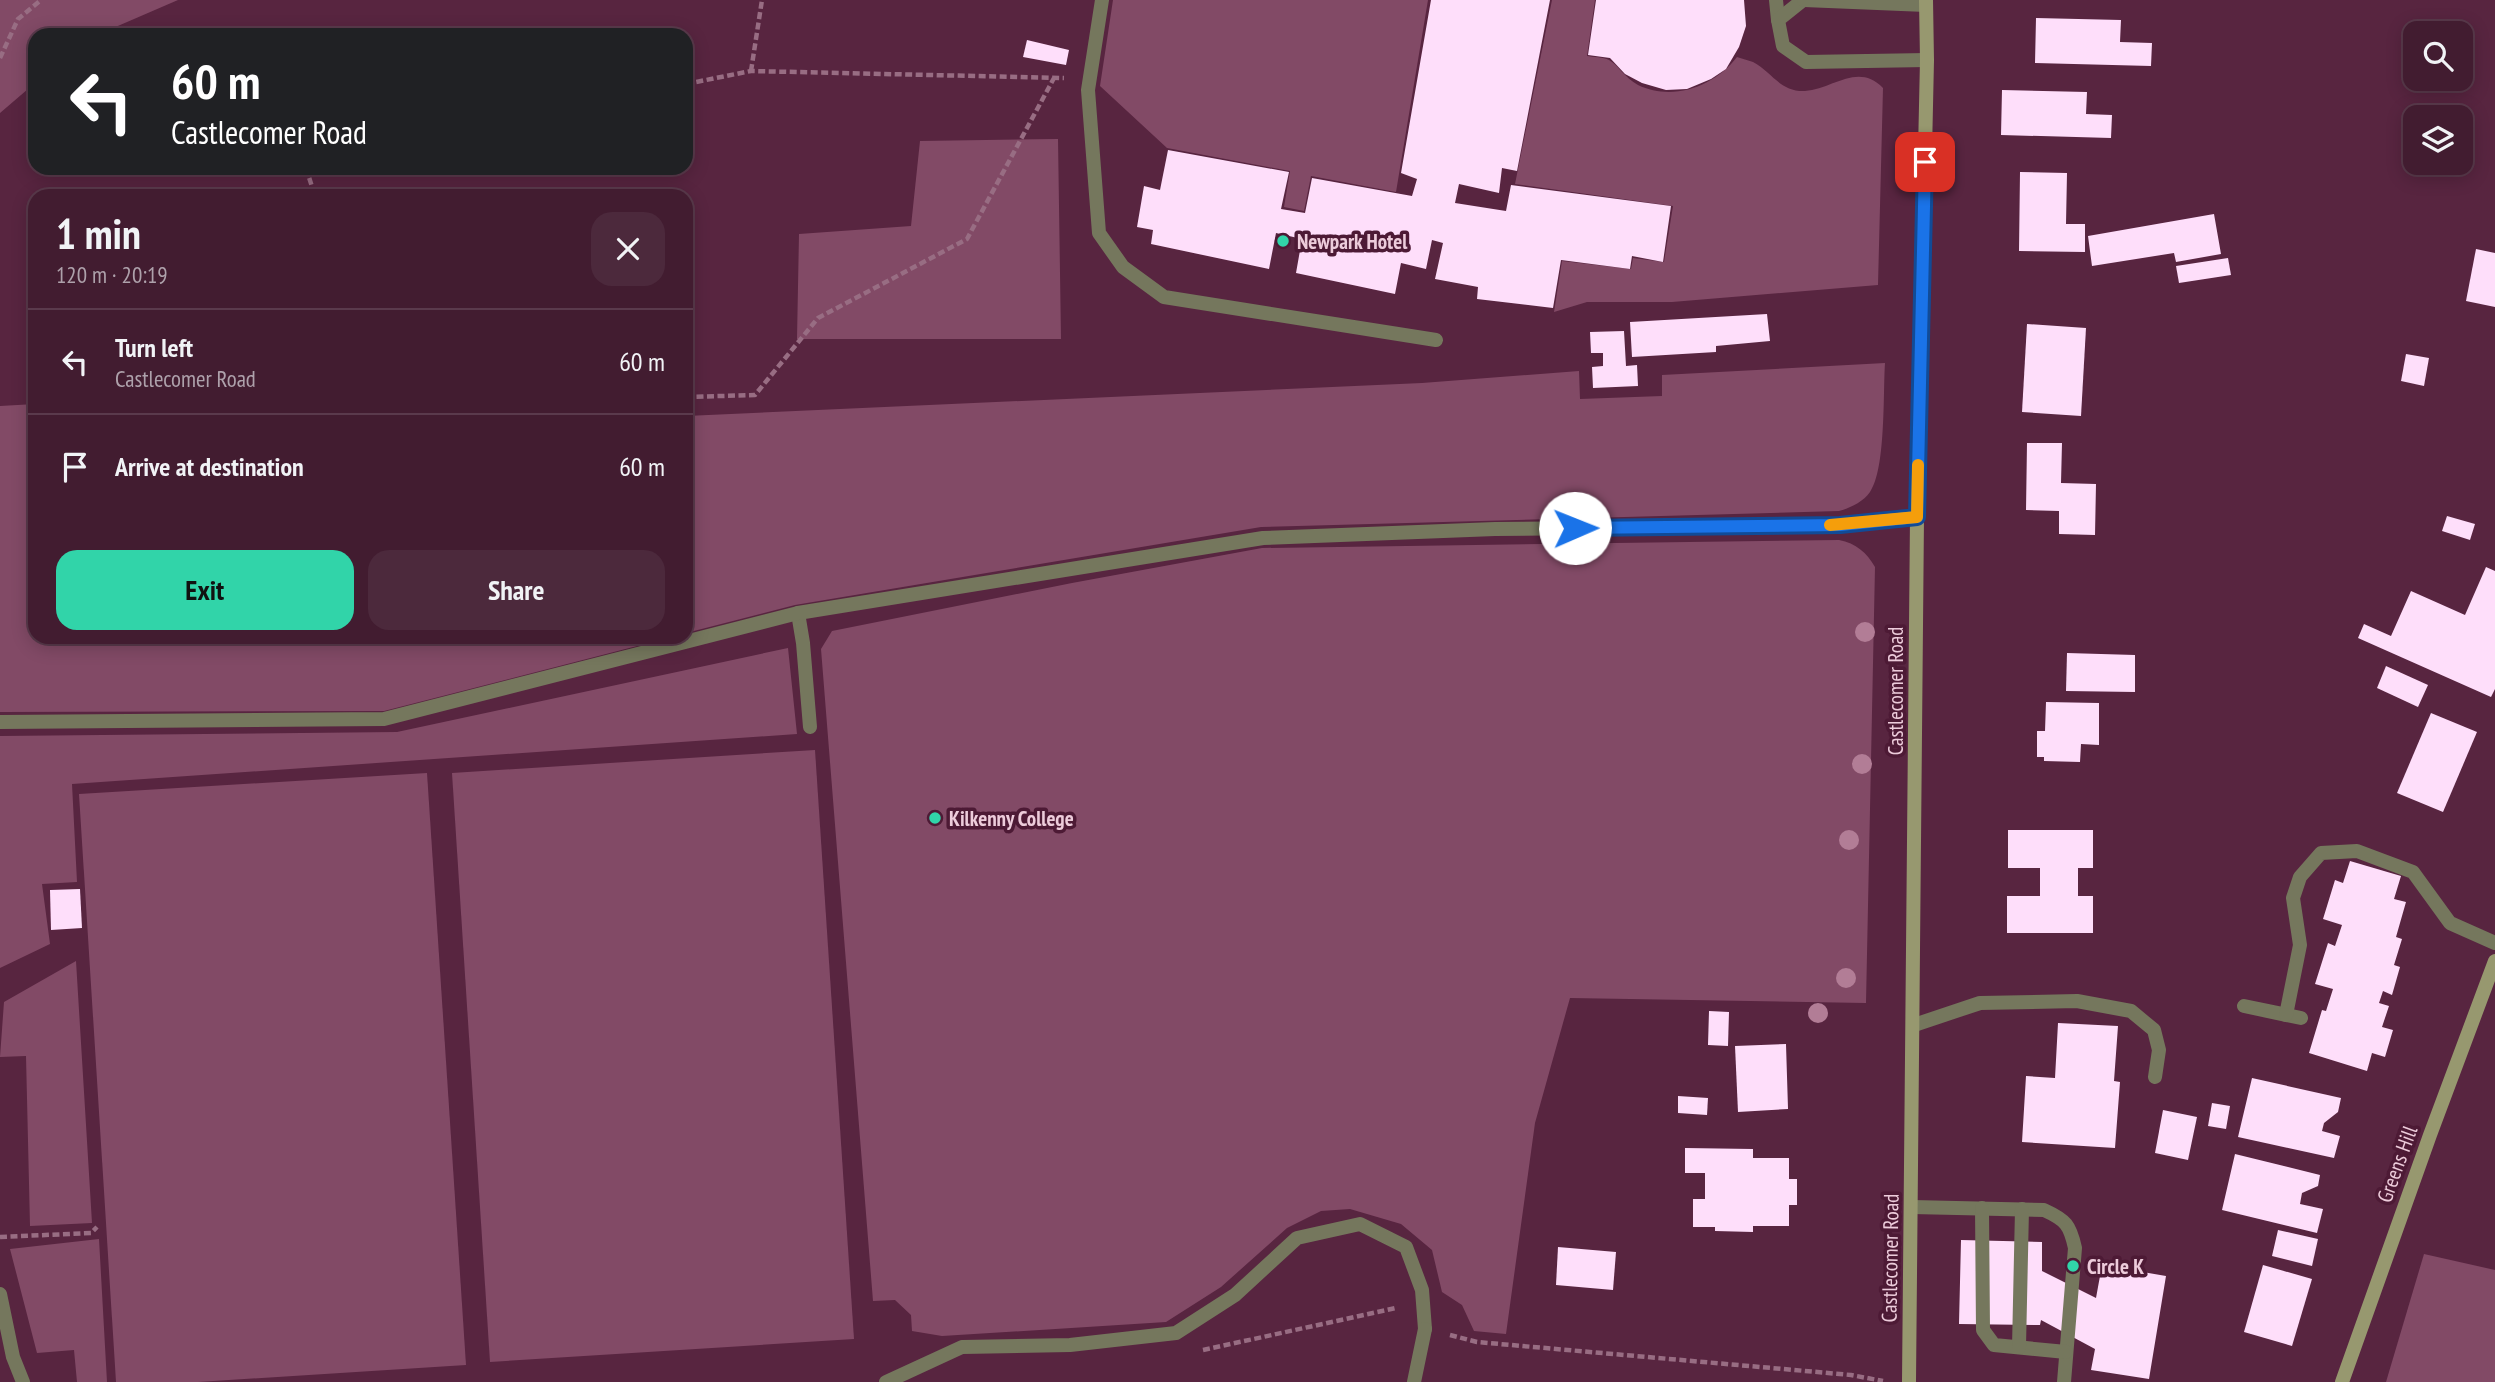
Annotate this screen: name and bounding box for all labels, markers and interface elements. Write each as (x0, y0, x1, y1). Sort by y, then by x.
map controls (2403, 21, 2473, 175)
button: search (2403, 21, 2473, 91)
text: 60 m (171, 49, 260, 113)
icon: left (56, 56, 147, 147)
button: layers (2403, 105, 2473, 175)
text: Castlecomer Road (171, 111, 367, 153)
pin (1895, 132, 1955, 192)
icon: arrive (1906, 143, 1944, 181)
text: 1 min (56, 206, 141, 261)
button: close (591, 212, 665, 286)
place label: Newpark Hotel (1297, 228, 1408, 255)
marker: Newpark Hotel (1275, 233, 1291, 249)
text: 120 m · 20:19 (56, 260, 168, 289)
text: Turn left (115, 331, 193, 364)
icon: left (56, 343, 94, 381)
text: 60 m (619, 345, 665, 378)
text: Castlecomer Road (115, 364, 256, 393)
icon: arrive (56, 448, 94, 486)
text: Arrive at destination (115, 450, 304, 483)
text: 60 m (619, 450, 665, 483)
position arrow (1538, 491, 1612, 565)
button: Exit (56, 550, 354, 630)
button: Share (368, 550, 665, 630)
street label: Castlecomer Road (1882, 627, 1909, 755)
place label: Kilkenny College (949, 805, 1074, 832)
marker: Kilkenny College (927, 810, 943, 826)
street label: Greens Hill (2371, 1122, 2423, 1206)
street label: Castlecomer Road (1875, 1193, 1905, 1323)
place label: Circle K (2087, 1253, 2144, 1280)
marker: Circle K (2065, 1258, 2081, 1274)

